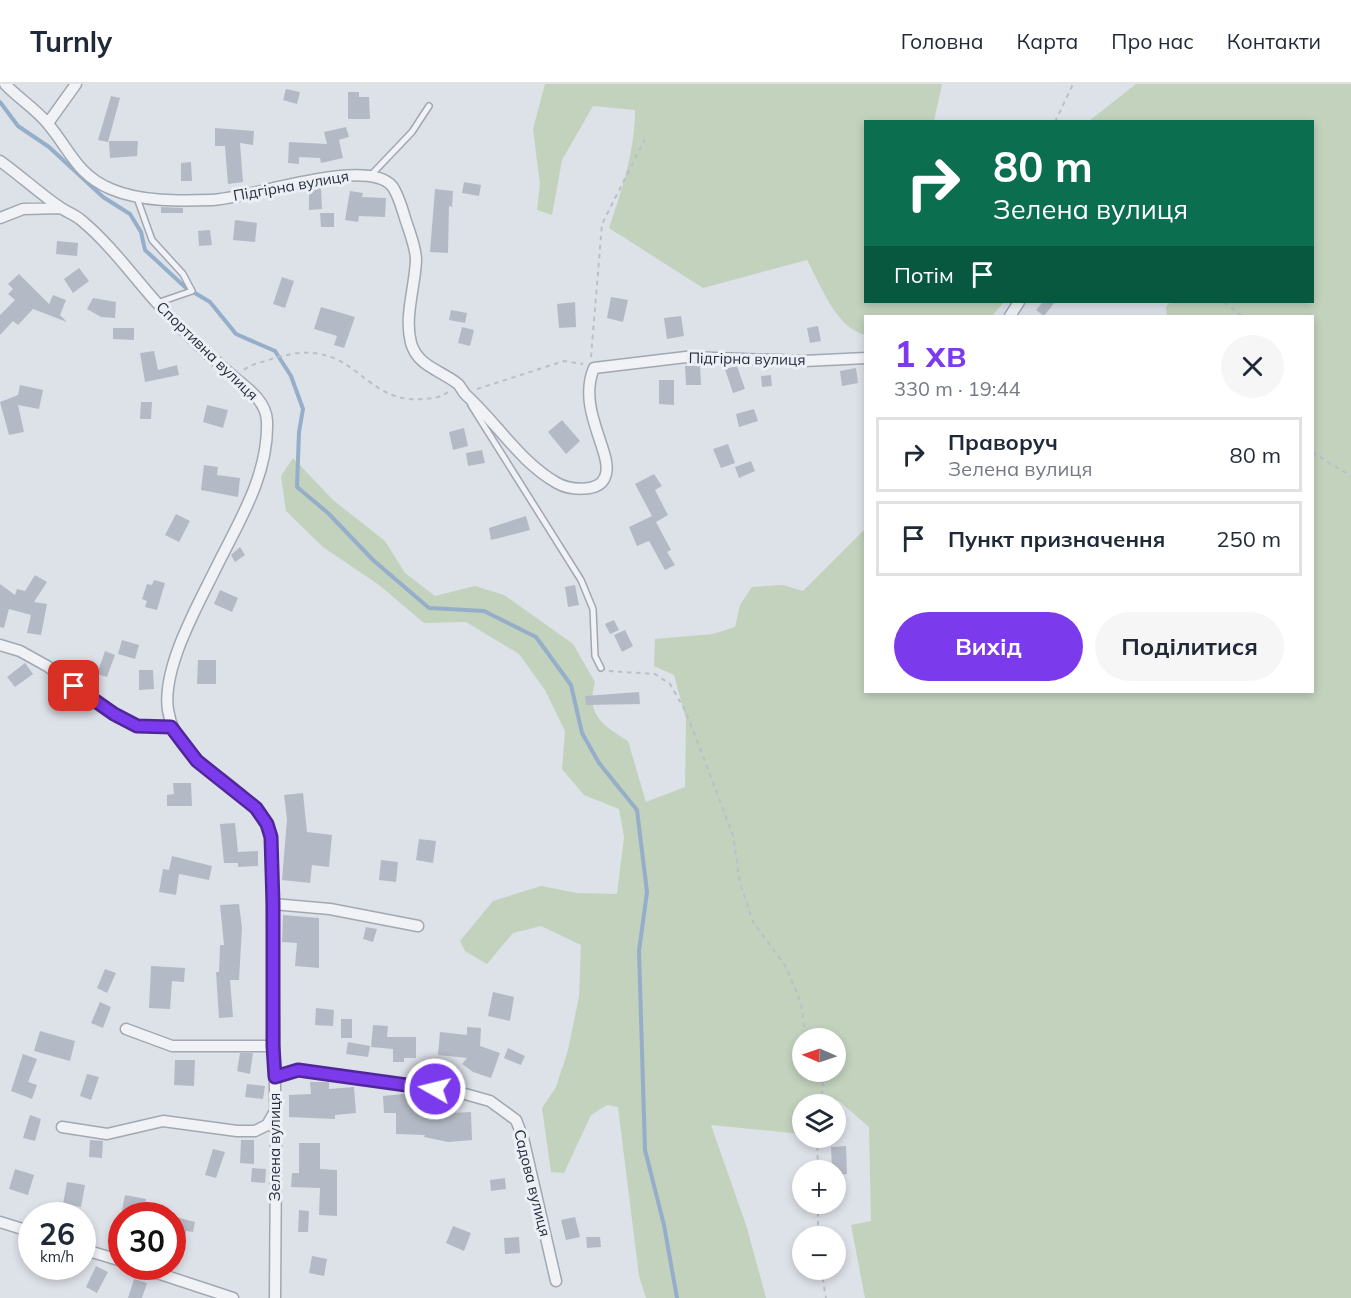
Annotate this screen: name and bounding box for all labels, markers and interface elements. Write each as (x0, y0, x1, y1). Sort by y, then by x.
text: Turnly (30, 24, 112, 59)
text: Головна (901, 28, 984, 54)
text: Карта (1017, 28, 1078, 54)
text: Про нас (1111, 28, 1194, 54)
text: Контакти (1227, 28, 1321, 54)
text: 80 m (993, 140, 1093, 193)
icon: right (894, 144, 972, 222)
street label: Підгірна вулиця (232, 166, 350, 205)
text: Зелена вулиця (993, 192, 1188, 226)
icon: arrive (966, 258, 999, 291)
text: Потім (894, 261, 954, 289)
street label: Спортивна вулиця (152, 297, 262, 404)
text: 1 хв (894, 331, 967, 376)
button: close (1221, 335, 1284, 398)
street label: Підгірна вулиця (688, 348, 806, 369)
text: 330 m · 19:44 (894, 376, 1020, 401)
text: Праворуч (948, 428, 1058, 456)
icon: right (897, 438, 930, 471)
text: 80 m (1230, 441, 1281, 469)
text: Зелена вулиця (948, 456, 1093, 481)
icon: arrive (897, 522, 930, 555)
text: Пункт призначення (948, 525, 1165, 553)
text: 250 m (1216, 525, 1281, 553)
button: Вихід (894, 612, 1083, 681)
button: Поділитися (1095, 612, 1284, 681)
pin (48, 660, 99, 711)
icon: arrive (57, 669, 90, 702)
north arrow (792, 1028, 846, 1082)
map controls (792, 1028, 846, 1280)
position arrow (403, 1057, 467, 1121)
street label: Зелена вулиця (265, 1093, 284, 1201)
button: layers (792, 1094, 846, 1148)
street label: Садова вулиця (510, 1127, 555, 1238)
button: + (792, 1160, 846, 1214)
speed limit sign: 30 (108, 1202, 186, 1280)
text: 26 (39, 1215, 75, 1253)
button: − (792, 1226, 846, 1280)
text: km/h (40, 1247, 74, 1266)

